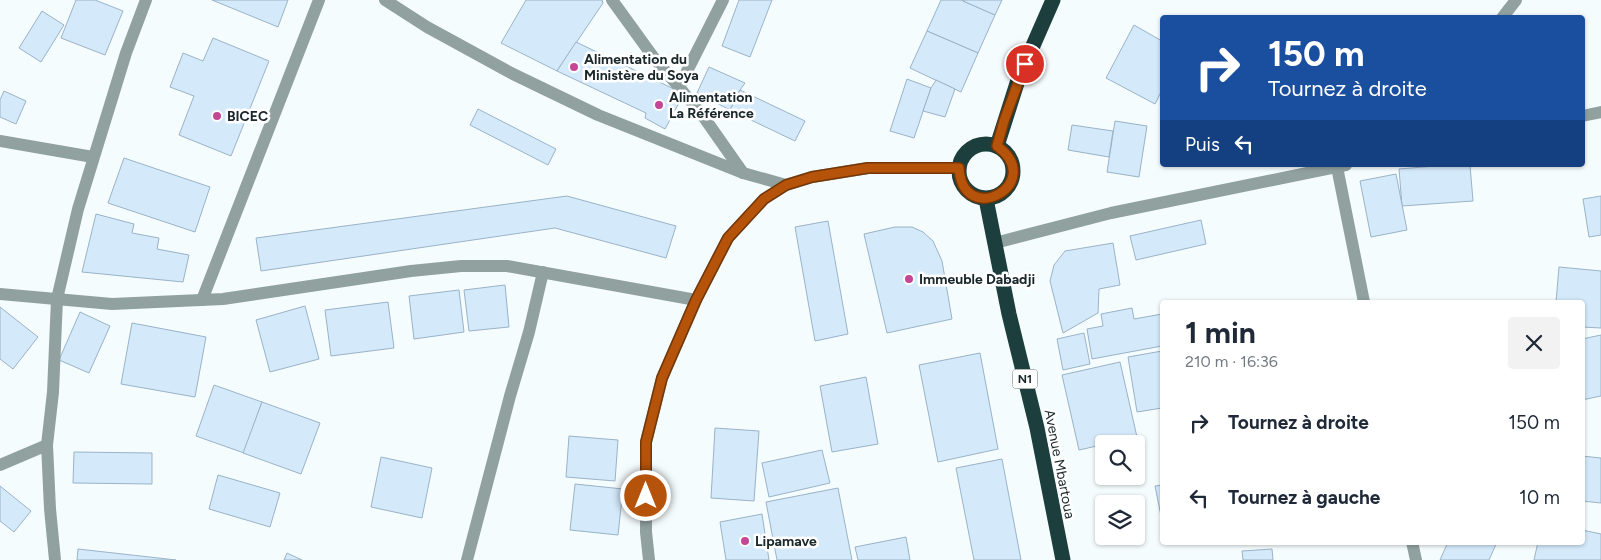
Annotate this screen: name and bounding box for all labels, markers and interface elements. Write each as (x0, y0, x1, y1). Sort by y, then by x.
text: 150 m (1268, 33, 1365, 75)
icon: right (1185, 35, 1250, 100)
pin (1004, 43, 1046, 85)
icon: arrive (1011, 50, 1039, 78)
place label: Alimentation du Ministère du Soya (584, 51, 699, 84)
marker: Alimentation du Ministère du Soya (568, 61, 580, 73)
text: Tournez à droite (1268, 75, 1427, 102)
place label: Alimentation La Référence (669, 89, 754, 122)
marker: Alimentation La Référence (653, 99, 665, 111)
place label: BICEC (227, 108, 268, 125)
marker: BICEC (211, 110, 223, 122)
icon: left (1230, 130, 1258, 158)
text: Puis (1185, 133, 1220, 156)
place label: Immeuble Dabadji (919, 271, 1035, 288)
marker: Immeuble Dabadji (903, 273, 915, 285)
text: 1 min (1185, 314, 1256, 351)
button: close (1508, 317, 1560, 369)
text: 210 m · 16:36 (1185, 352, 1278, 371)
road number: N1 (1012, 369, 1038, 388)
street label: Avenue Mbartoua (1041, 408, 1078, 520)
icon: right (1185, 409, 1213, 437)
text: Tournez à droite (1228, 411, 1369, 434)
text: 150 m (1508, 411, 1560, 434)
map controls (1095, 435, 1145, 545)
button: search (1095, 435, 1145, 485)
position arrow (619, 469, 671, 521)
icon: left (1185, 484, 1213, 512)
text: Tournez à gauche (1228, 486, 1380, 509)
text: 10 m (1519, 486, 1560, 509)
button: layers (1095, 495, 1145, 545)
place label: Lipamave (755, 533, 817, 550)
marker: Lipamave (739, 535, 751, 547)

